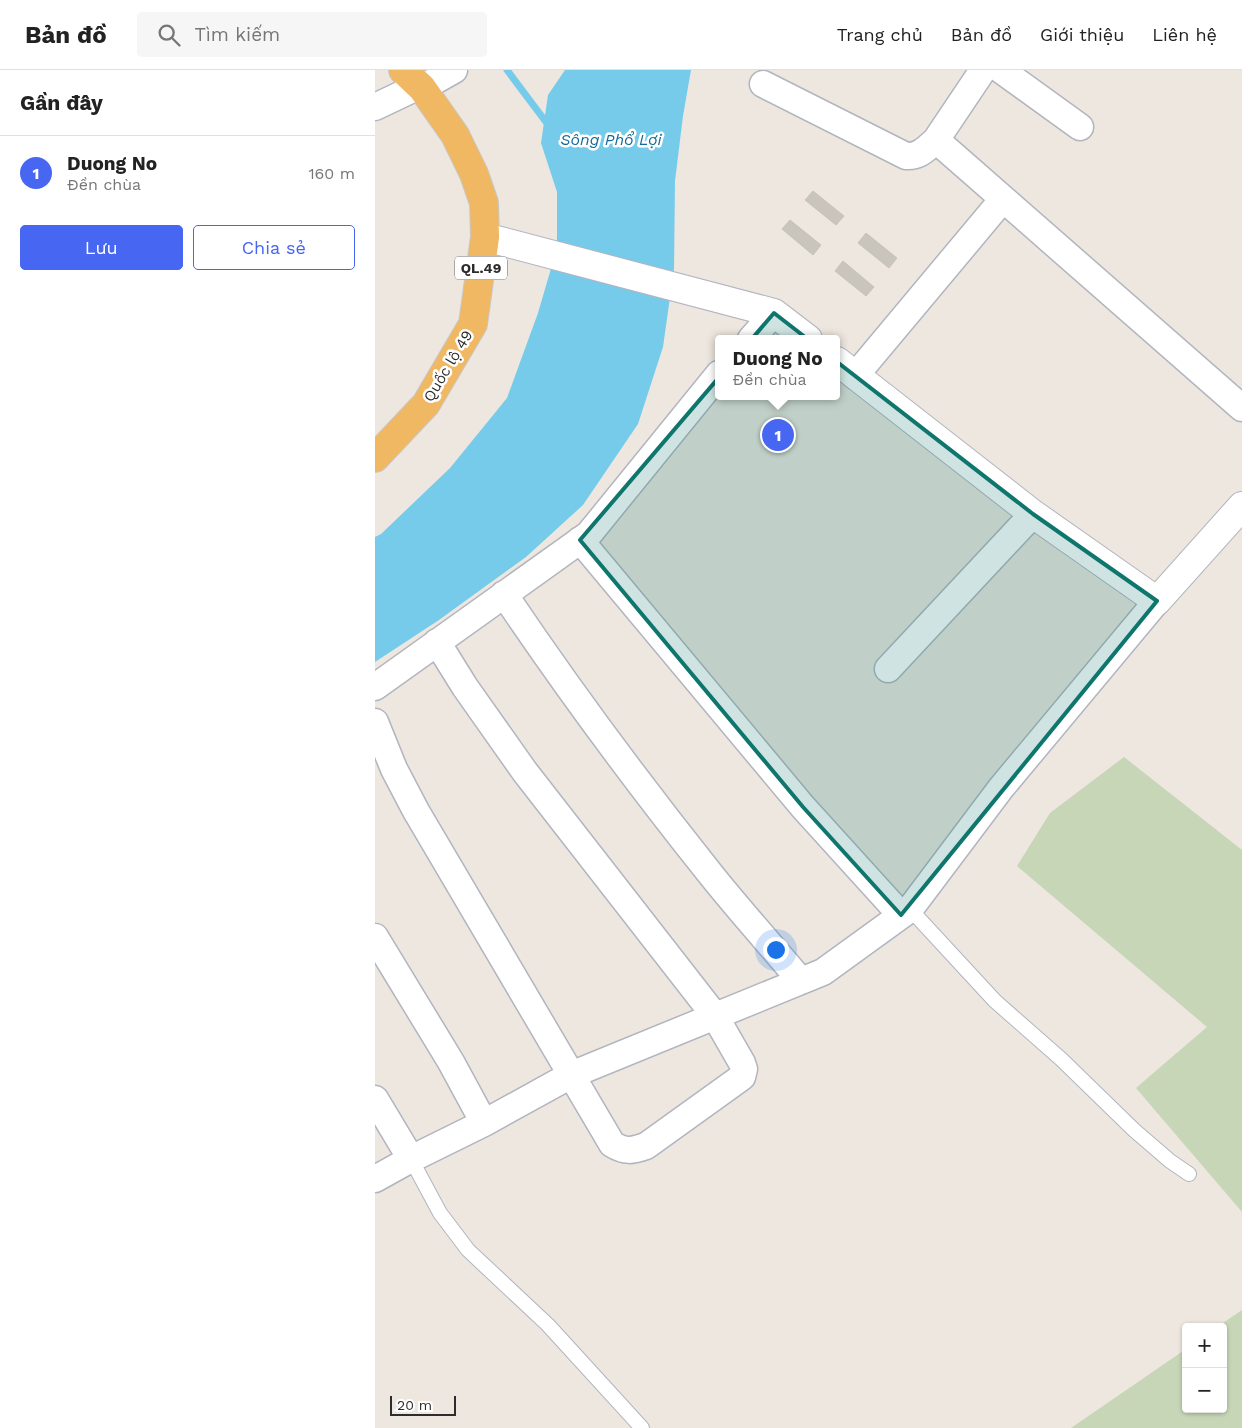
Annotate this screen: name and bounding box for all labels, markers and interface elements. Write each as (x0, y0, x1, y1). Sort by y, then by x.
search box (137, 12, 487, 57)
text: Bản đồ (25, 21, 107, 49)
icon: search (155, 21, 183, 49)
text: Tìm kiếm (195, 23, 280, 46)
text: Trang chủ (837, 24, 923, 45)
text: Bản đồ (951, 24, 1012, 45)
text: Giới thiệu (1040, 24, 1124, 45)
text: Liên hệ (1152, 24, 1217, 45)
text: Gần đây (20, 90, 103, 115)
water label: Sông Phổ Lợi (560, 130, 663, 149)
text: Duong No (67, 152, 157, 175)
text: 1 (33, 164, 39, 183)
text: 160 m (308, 164, 355, 183)
text: Đền chùa (67, 175, 141, 194)
button: Lưu (20, 225, 183, 270)
button: Chia sẻ (193, 225, 355, 270)
road number: QL.49 (455, 257, 507, 280)
street label: Quốc lộ 49 (420, 327, 476, 405)
popup (715, 335, 840, 400)
text: Duong No (732, 347, 823, 370)
text: Đền chùa (732, 370, 807, 389)
pin: 1 (762, 416, 794, 454)
your location (763, 937, 789, 963)
map controls (1182, 1323, 1227, 1413)
button: + (1182, 1323, 1227, 1368)
button: − (1182, 1368, 1227, 1413)
scale bar (390, 1393, 456, 1416)
text: 20 m (397, 1397, 432, 1413)

